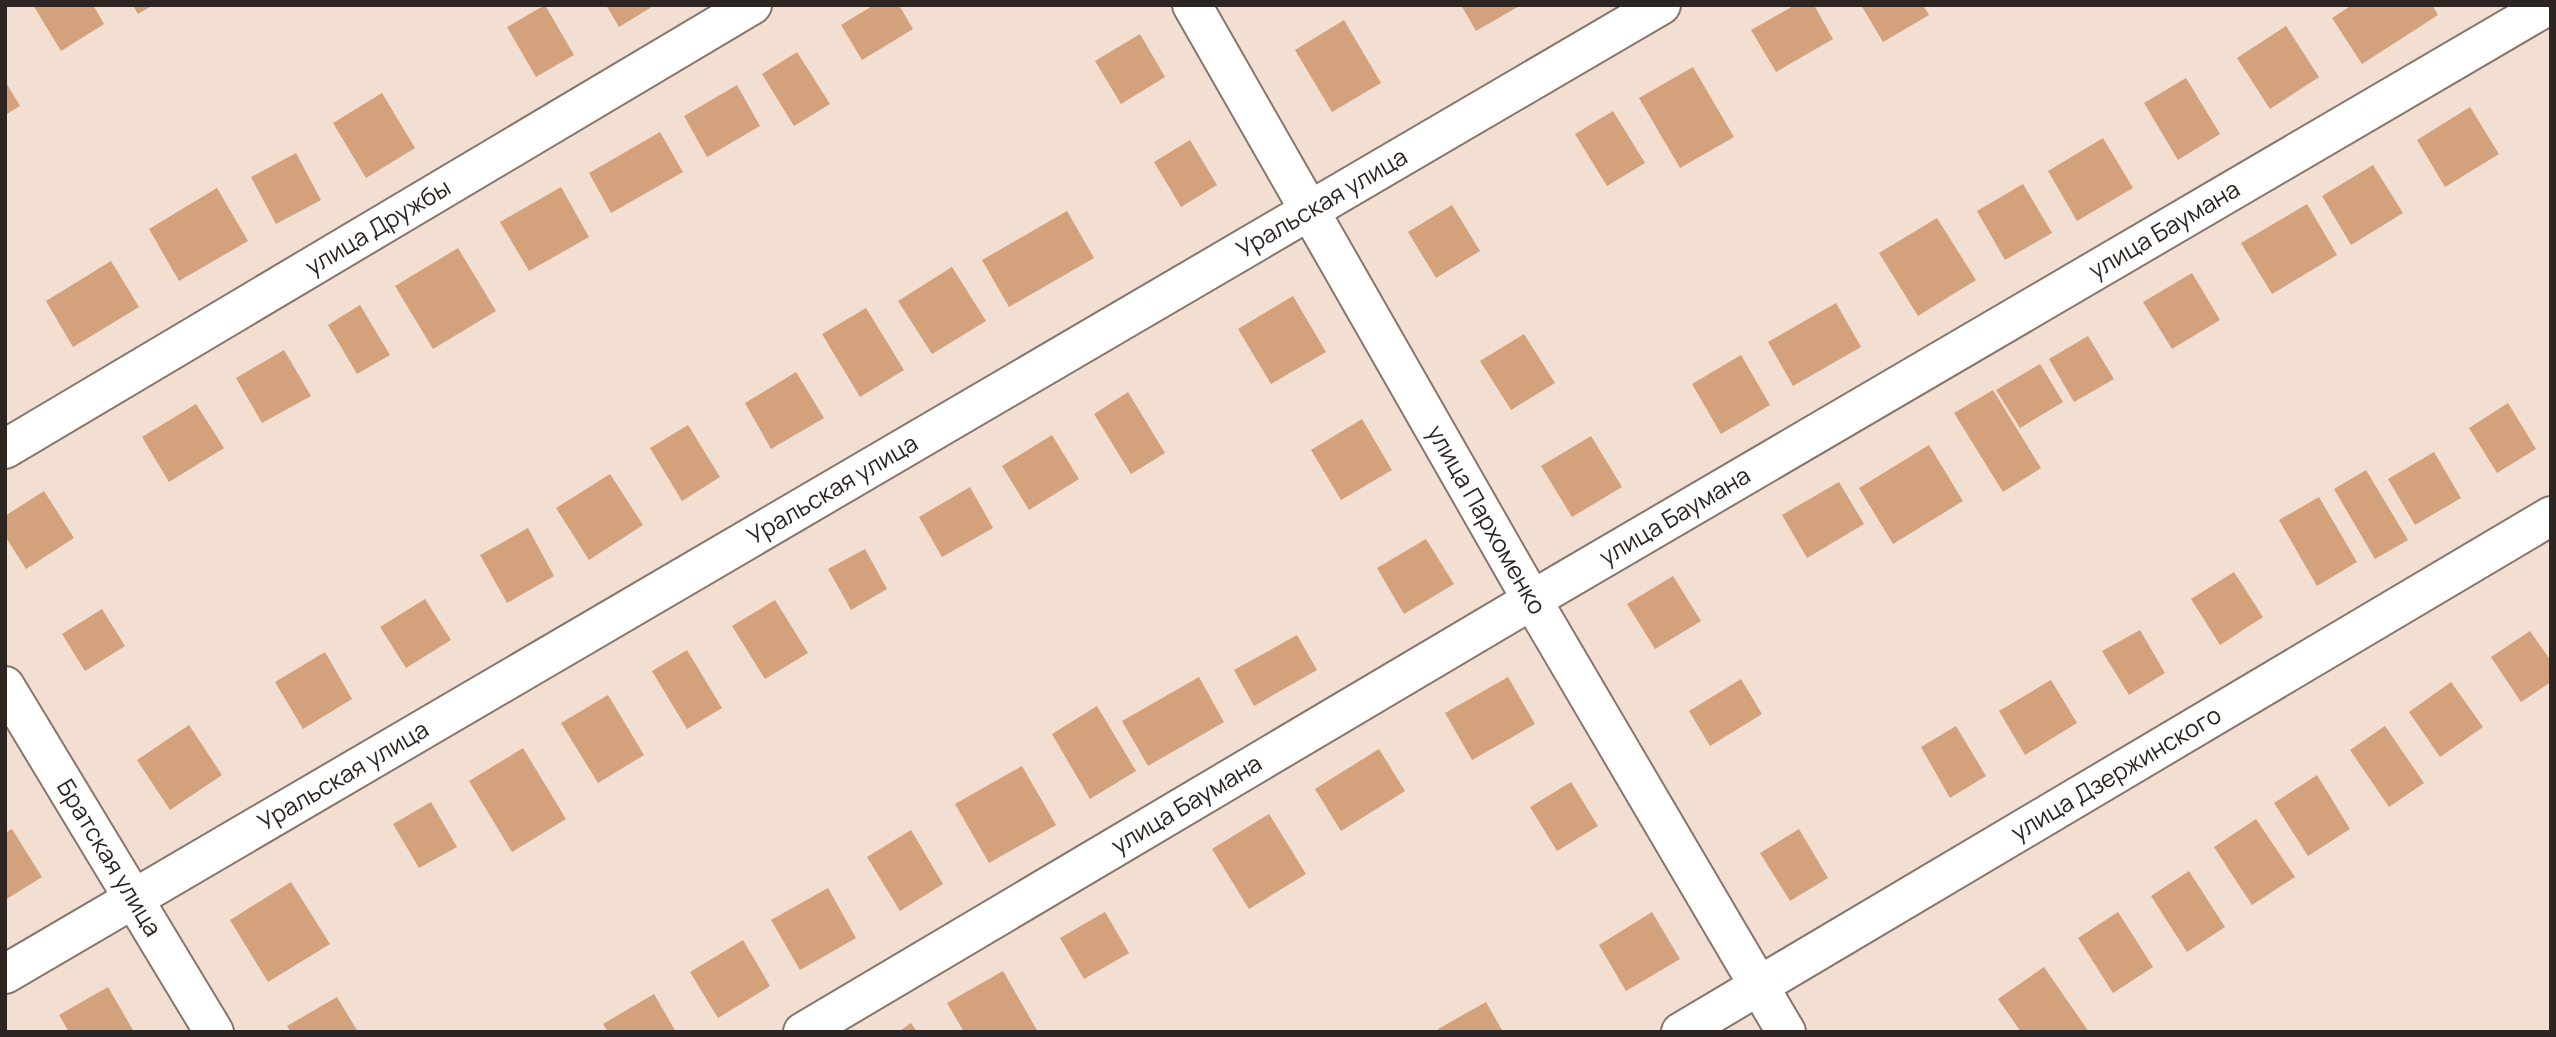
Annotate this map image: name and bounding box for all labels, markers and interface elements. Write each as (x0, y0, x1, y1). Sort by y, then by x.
street label: Уральская улица (1230, 139, 1413, 265)
street label: улица Дружбы (299, 170, 456, 282)
street label: улица Баумана (2082, 172, 2245, 286)
street label: улица Пархоменко (1420, 418, 1555, 620)
street label: Уральская улица (740, 425, 923, 551)
street label: улица Баумана (1593, 458, 1756, 572)
street label: улица Дзержинского (2004, 697, 2227, 848)
street label: Уральская улица (251, 712, 434, 838)
street label: улица Баумана (1104, 746, 1267, 861)
street label: Братская улица (50, 772, 170, 942)

